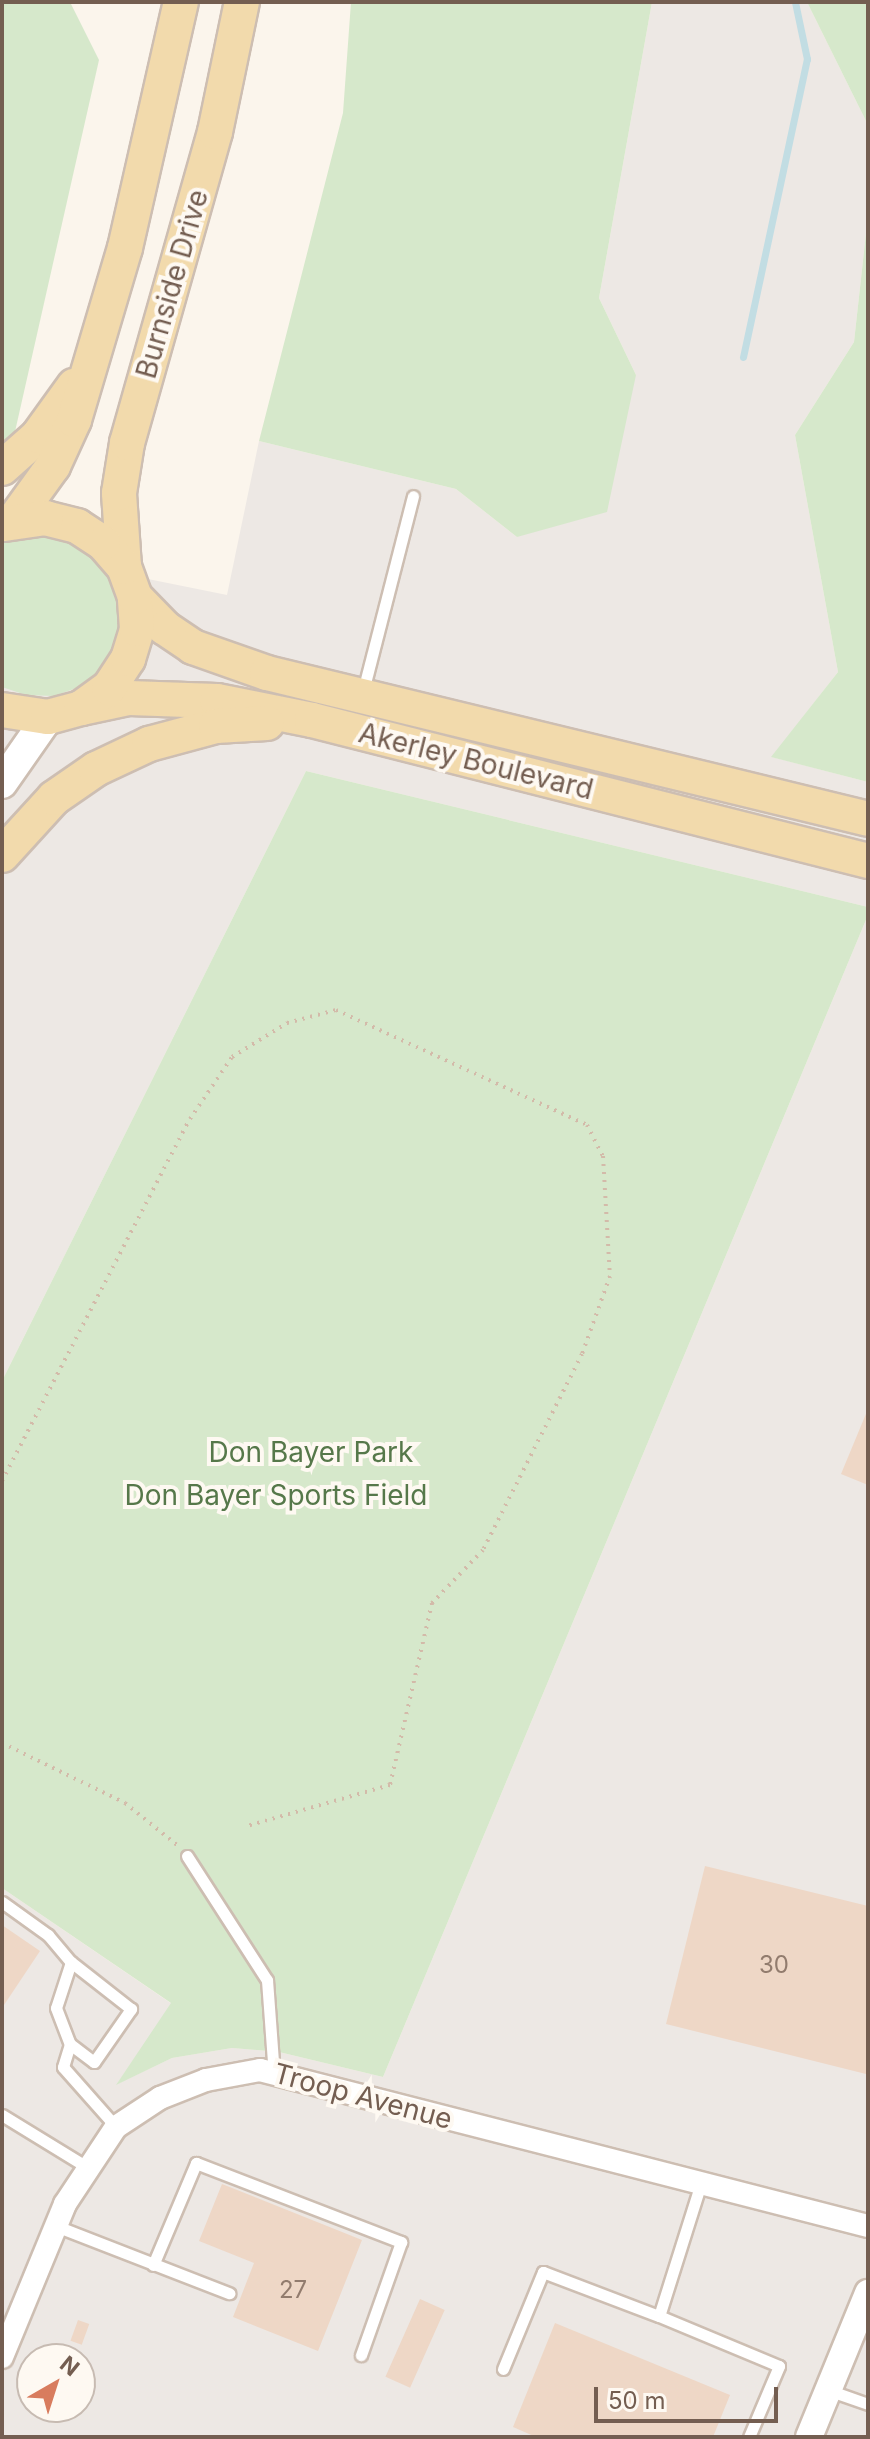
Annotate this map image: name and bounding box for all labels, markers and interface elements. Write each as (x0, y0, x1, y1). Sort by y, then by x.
street label: Burnside Drive (129, 186, 215, 382)
street label: Akerley Boulevard (355, 716, 597, 806)
park label: Don Bayer Park (209, 1435, 413, 1469)
park label: Don Bayer Sports Field (125, 1478, 427, 1512)
house number: 30 (759, 1951, 789, 1979)
street label: Troop Avenue (270, 2056, 456, 2136)
house number: 27 (279, 2276, 307, 2304)
north arrow (16, 2343, 96, 2423)
text: N (55, 2351, 85, 2381)
scale bar (598, 2371, 782, 2421)
text: 50 m (608, 2386, 666, 2415)

